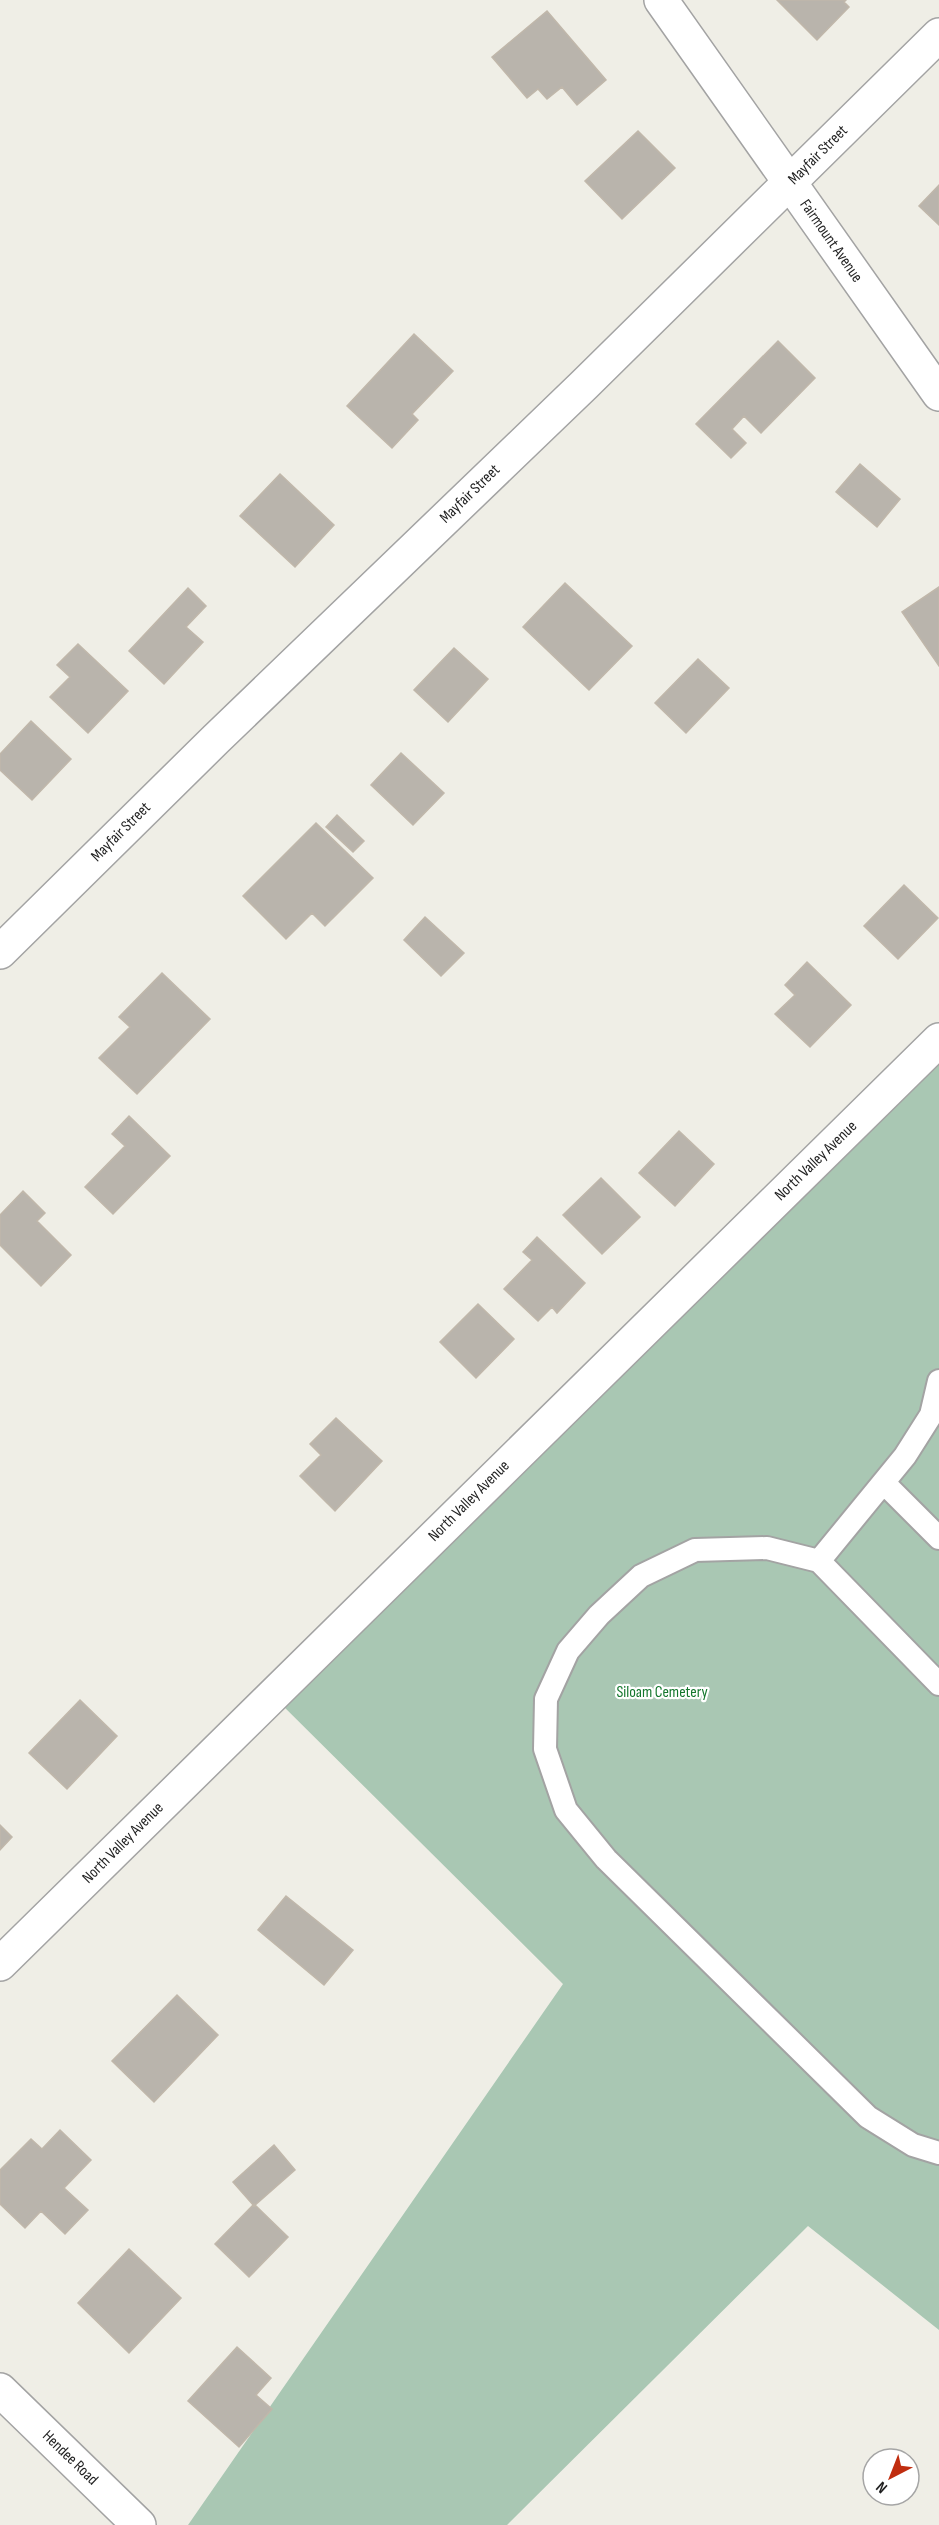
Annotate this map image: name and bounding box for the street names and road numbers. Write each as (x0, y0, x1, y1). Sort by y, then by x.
street label: Mayfair Street (784, 121, 852, 189)
street label: Fairmount Avenue (796, 196, 866, 286)
street label: Mayfair Street (436, 461, 504, 527)
street label: Mayfair Street (87, 798, 155, 866)
street label: North Valley Avenue (771, 1117, 861, 1205)
street label: North Valley Avenue (425, 1457, 513, 1545)
street label: North Valley Avenue (79, 1799, 167, 1887)
street label: Hendee Road (38, 2427, 102, 2489)

